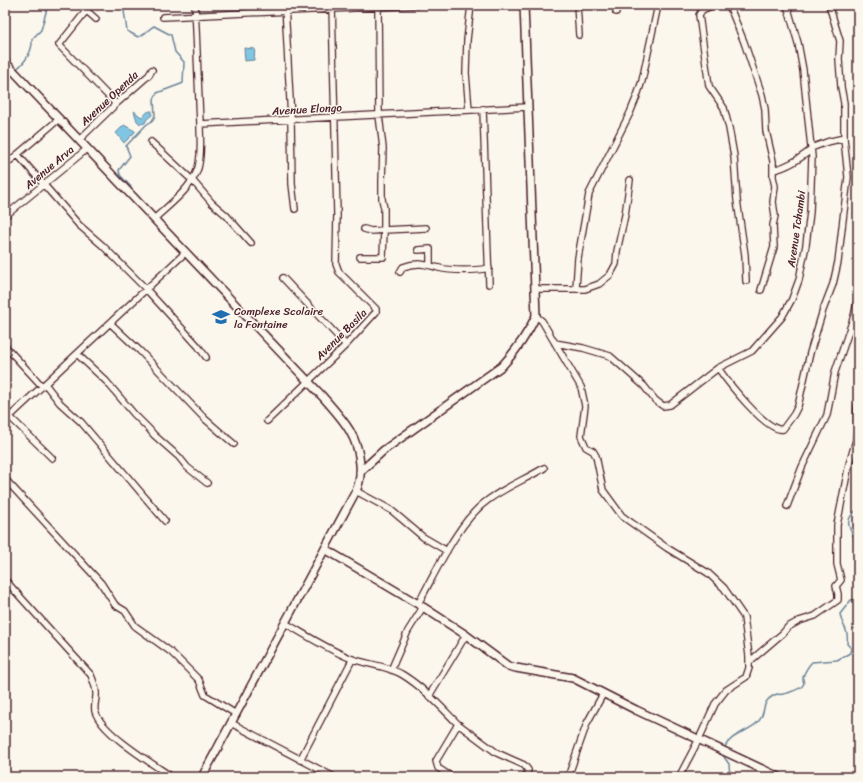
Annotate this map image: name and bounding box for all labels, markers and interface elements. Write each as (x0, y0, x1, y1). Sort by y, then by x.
street label: Avenue Openda (75, 66, 143, 131)
street label: Avenue Elongo (271, 98, 343, 121)
street label: Avenue Arva (19, 140, 79, 195)
street label: Avenue Tchambi (782, 189, 811, 270)
place label: Complexe Scolaire la Fontaine (234, 302, 323, 334)
street label: Avenue Basila (310, 304, 372, 365)
school or university icon: Complexe Scolaire la Fontaine (211, 307, 231, 327)

